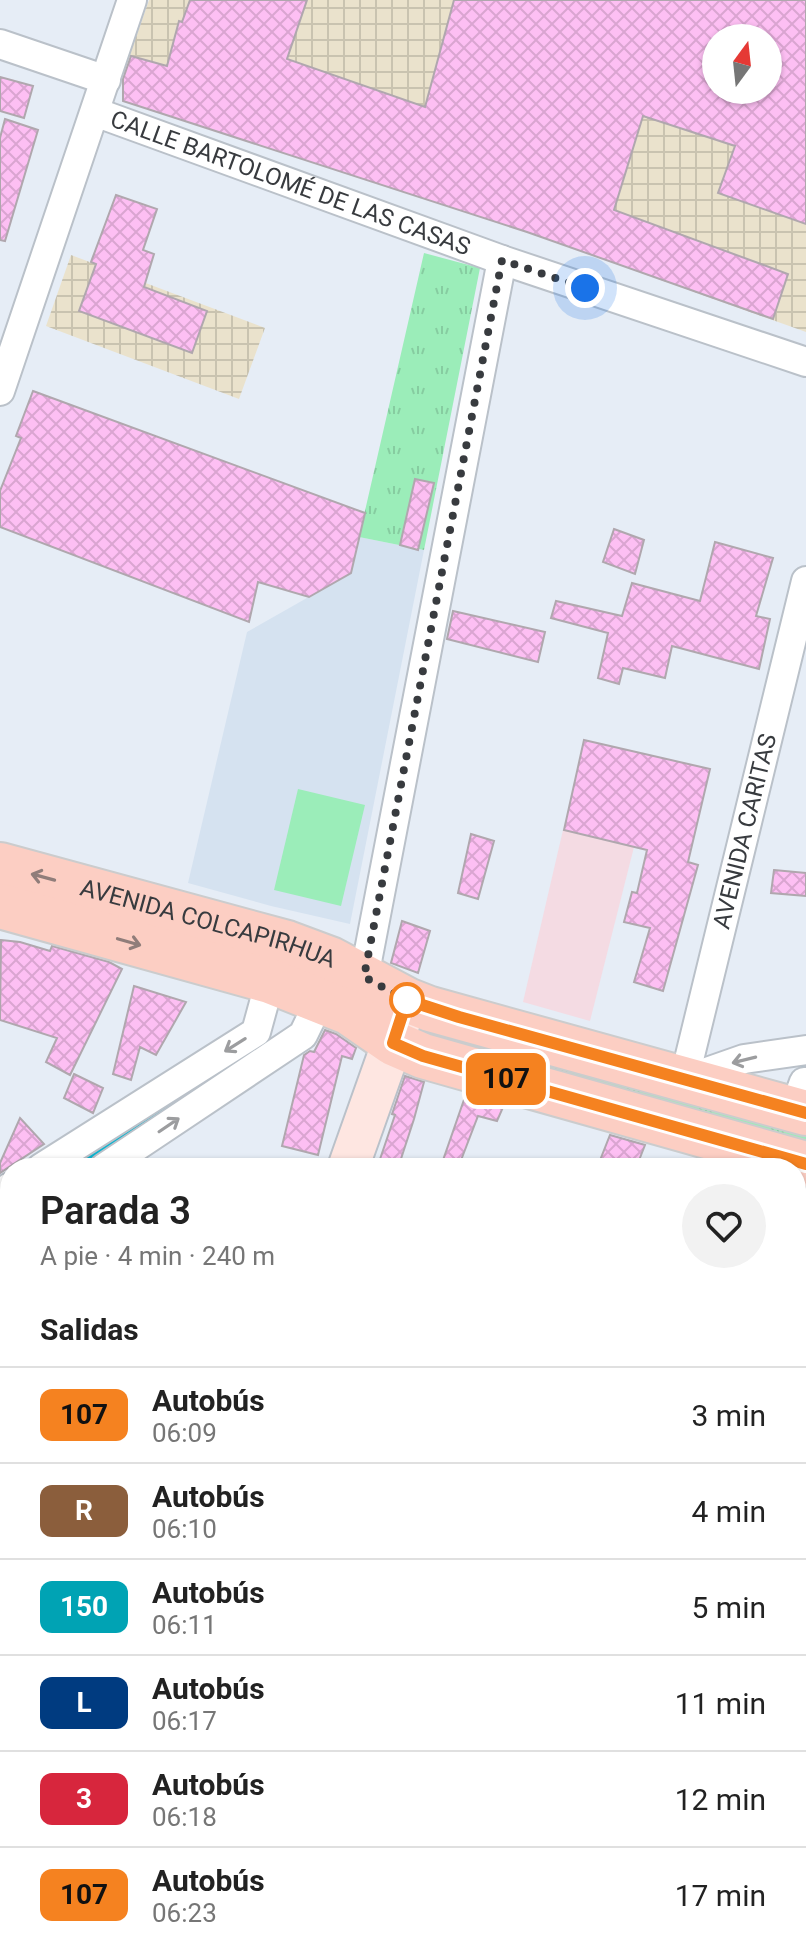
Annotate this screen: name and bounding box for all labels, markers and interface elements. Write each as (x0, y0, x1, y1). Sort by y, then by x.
north arrow (702, 24, 782, 104)
map controls (702, 24, 782, 104)
street label: CALLE BARTOLOMÉ DE LAS CASAS (107, 105, 474, 261)
your location (565, 268, 605, 308)
street label: AVENIDA CARITAS (707, 731, 782, 932)
one-way arrow (31, 868, 57, 883)
street label: AVENIDA COLCAPIRHUA (77, 873, 340, 974)
one-way arrow (116, 935, 142, 950)
unlabelled marker (390, 983, 424, 1017)
one-way arrow (224, 1038, 247, 1054)
line badge: 107 (460, 1053, 552, 1105)
one-way arrow (731, 1054, 757, 1069)
text: 107 (482, 1062, 530, 1095)
one-way arrow (157, 1117, 179, 1133)
button: heart (682, 1184, 766, 1268)
text: Parada 3 (40, 1189, 191, 1233)
text: A pie · 4 min · 240 m (40, 1241, 275, 1271)
text: Salidas (40, 1312, 139, 1347)
text: Autobús (152, 1383, 265, 1418)
text: 107 (60, 1398, 108, 1431)
text: 3 min (692, 1398, 766, 1433)
text: 06:09 (152, 1418, 217, 1448)
text: Autobús (152, 1479, 265, 1514)
text: R (75, 1494, 93, 1527)
text: 4 min (692, 1494, 766, 1529)
text: 06:10 (152, 1514, 217, 1544)
text: Autobús (152, 1575, 265, 1610)
text: 150 (60, 1590, 108, 1623)
text: 5 min (692, 1590, 766, 1625)
text: 06:11 (152, 1610, 217, 1640)
text: Autobús (152, 1671, 265, 1706)
text: L (76, 1686, 92, 1719)
text: 11 min (675, 1686, 766, 1721)
text: 06:17 (152, 1706, 217, 1736)
text: Autobús (152, 1767, 265, 1802)
text: 3 (76, 1782, 92, 1815)
text: 12 min (675, 1782, 766, 1817)
text: 06:18 (152, 1802, 217, 1832)
text: Autobús (152, 1863, 265, 1898)
text: 107 (60, 1878, 108, 1911)
text: 17 min (675, 1878, 766, 1913)
text: 06:23 (152, 1898, 217, 1928)

